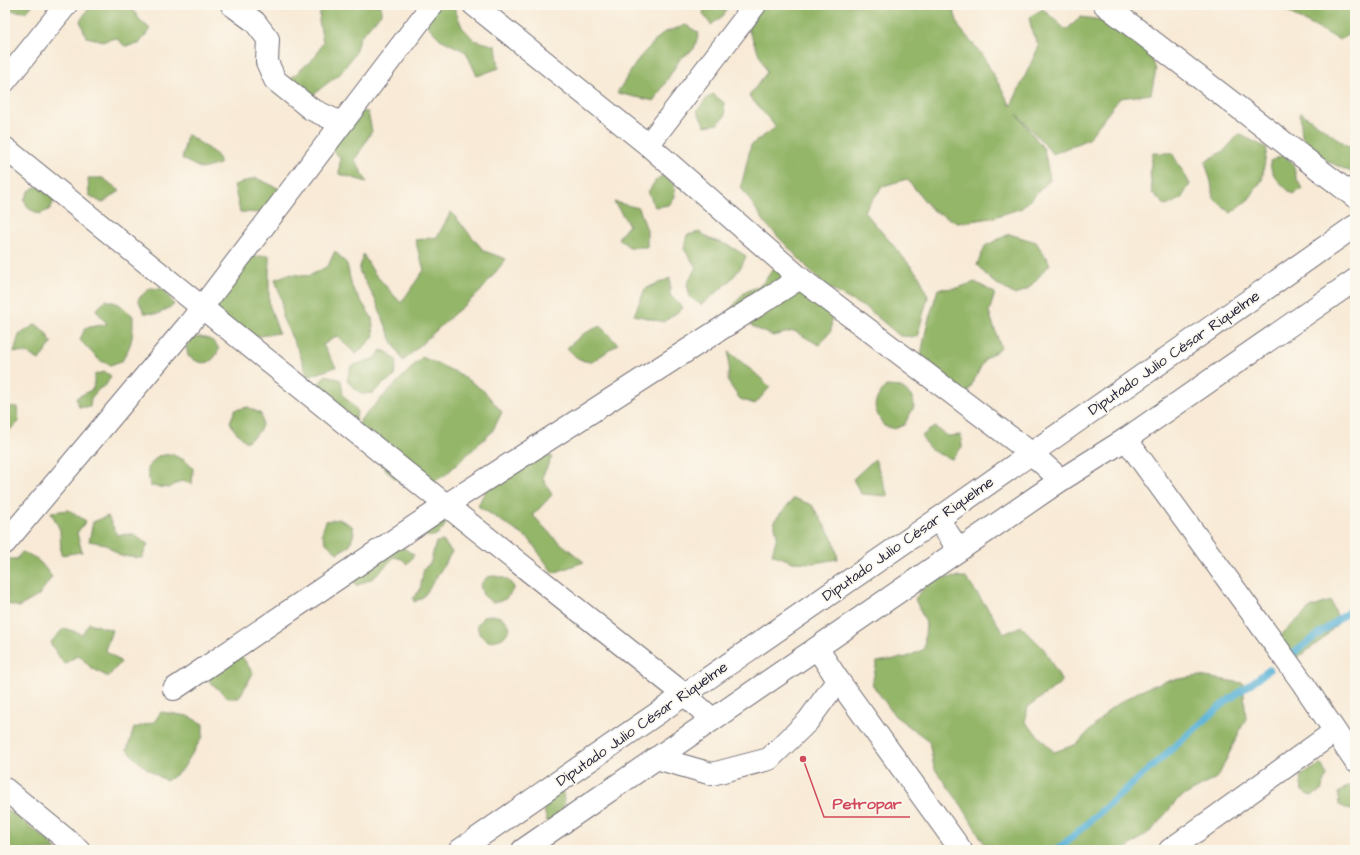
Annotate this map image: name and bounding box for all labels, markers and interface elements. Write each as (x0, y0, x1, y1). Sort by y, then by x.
street label: Diputado Julio César Riquelme (1084, 286, 1264, 420)
street label: Diputado Julio César Riquelme (818, 472, 998, 606)
street label: Diputado Julio César Riquelme (552, 657, 732, 791)
callout: Petropar (824, 789, 910, 817)
text: Petropar (832, 793, 902, 815)

